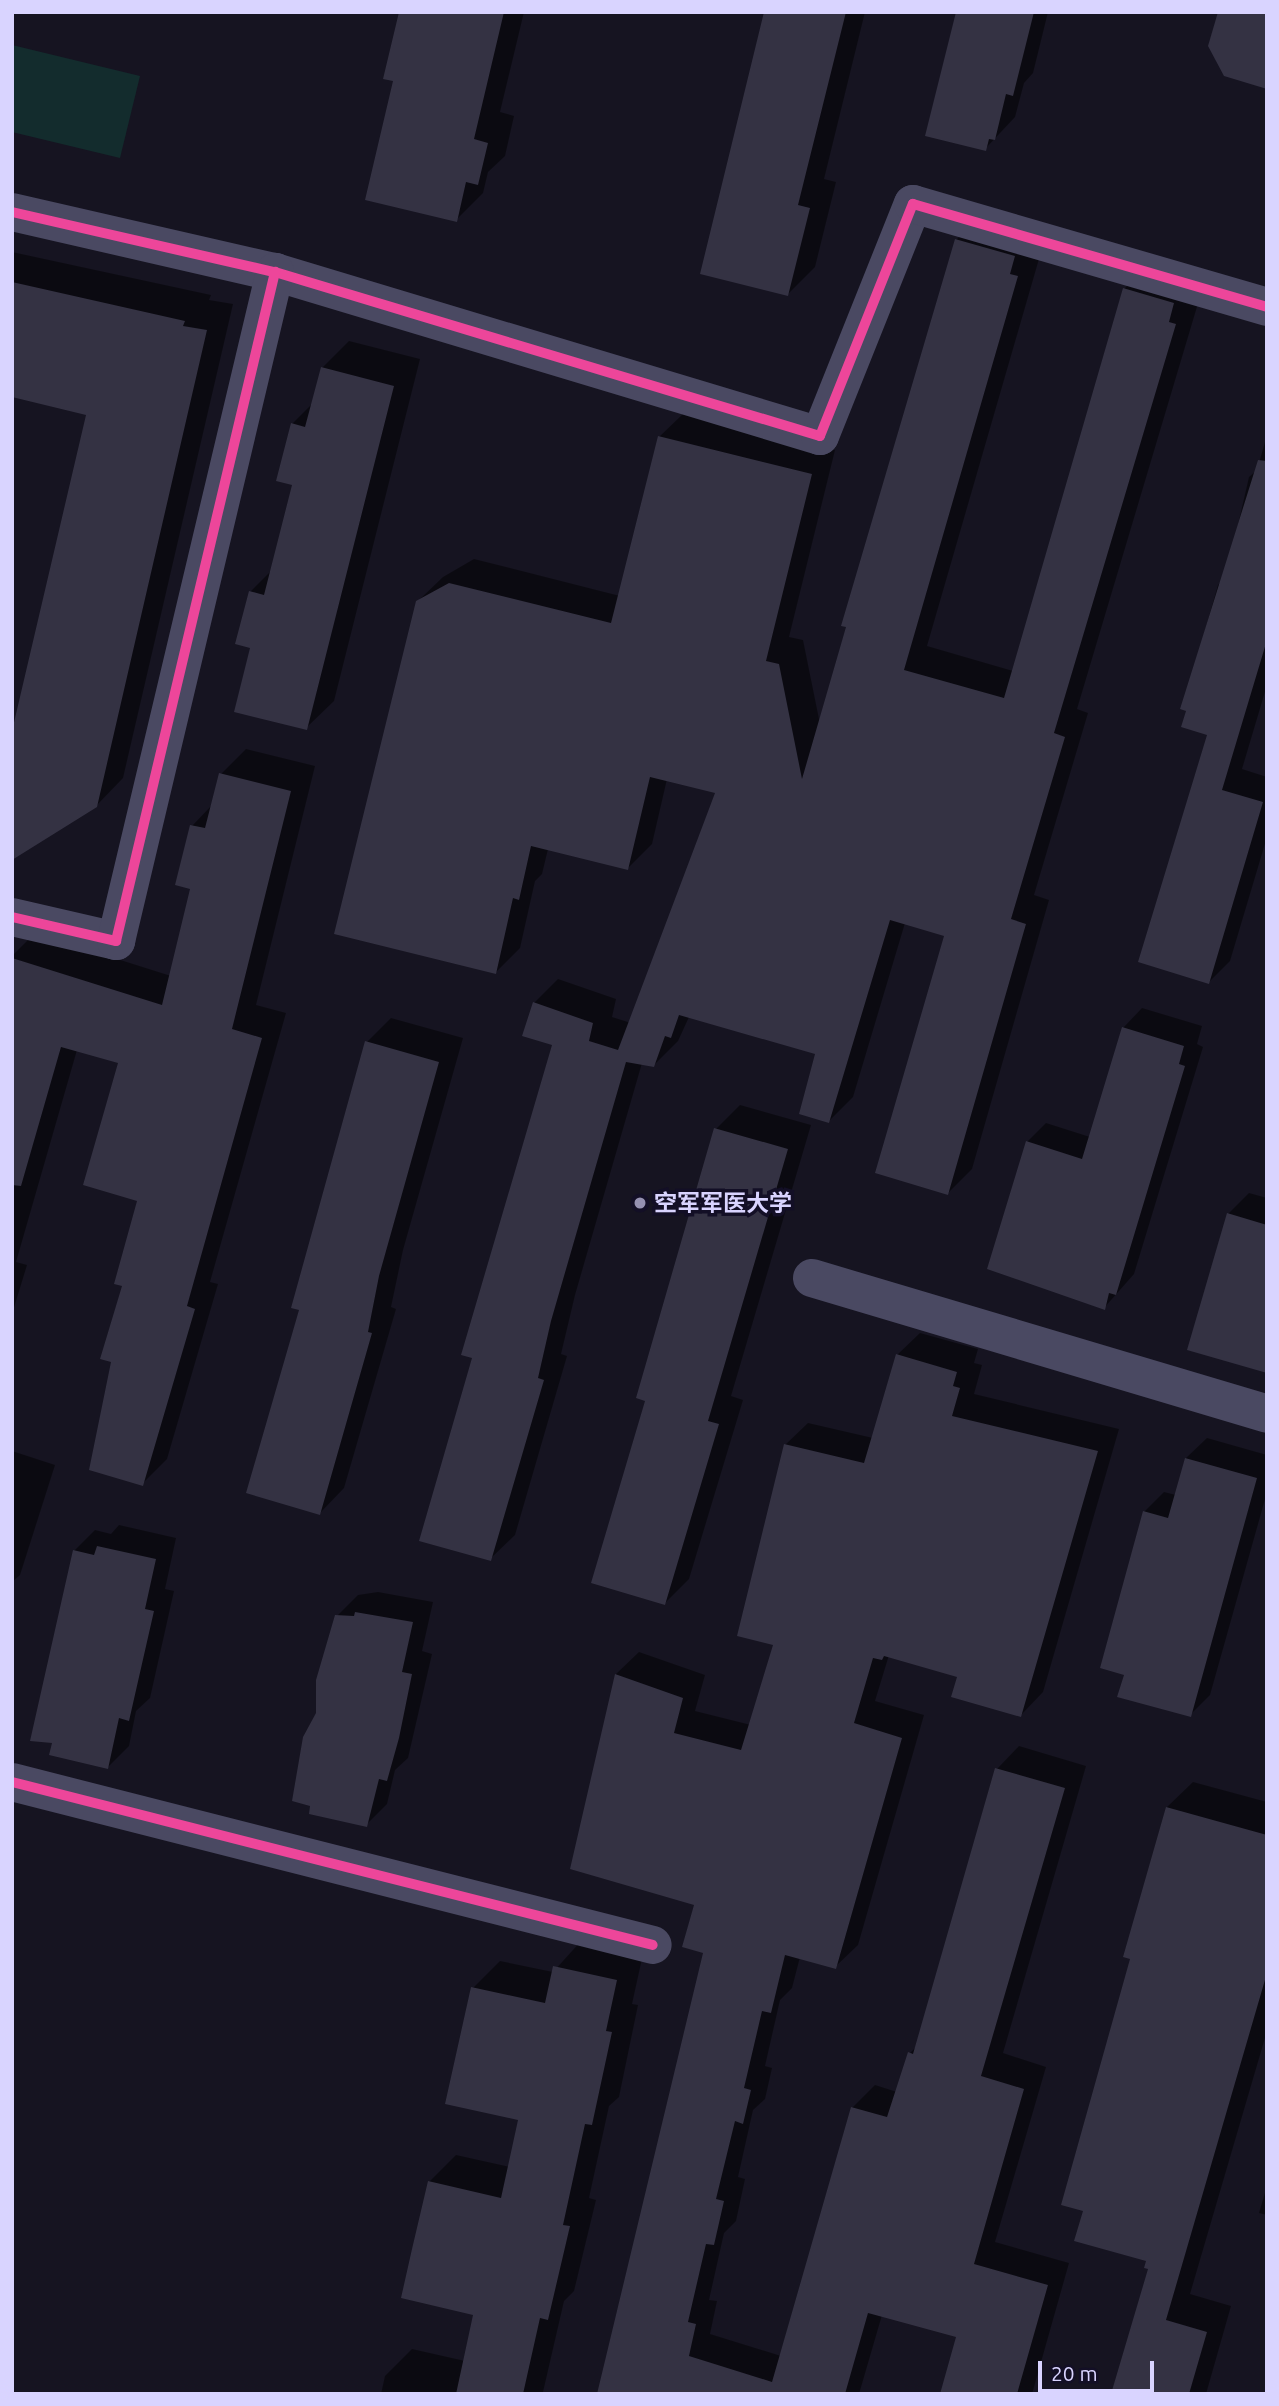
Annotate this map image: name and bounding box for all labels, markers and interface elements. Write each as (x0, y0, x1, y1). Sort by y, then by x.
place label: 空军军医大学 (654, 1189, 792, 1217)
marker: 空军军医大学 (632, 1195, 648, 1211)
scale bar (1041, 2346, 1156, 2390)
text: 20 m (1051, 2361, 1098, 2385)

